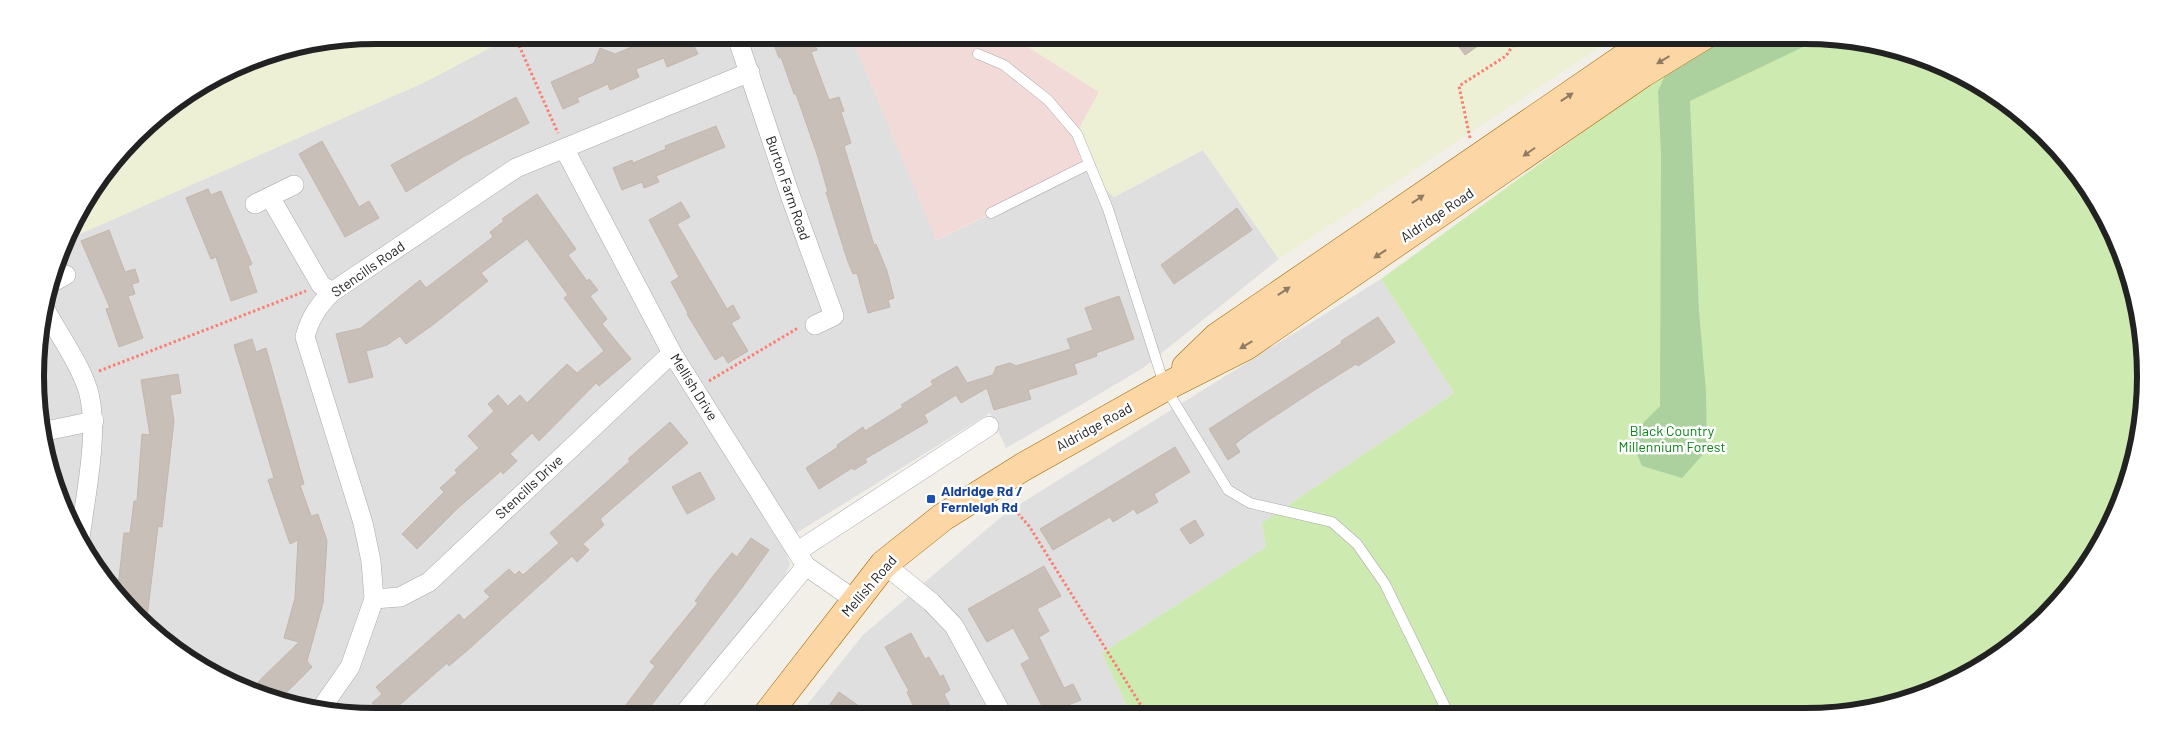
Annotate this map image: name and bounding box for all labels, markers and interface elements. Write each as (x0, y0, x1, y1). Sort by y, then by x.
one-way arrow (1657, 56, 1670, 65)
one-way arrow (1560, 92, 1573, 102)
street label: Burton Farm Road (763, 133, 814, 242)
one-way arrow (1522, 147, 1536, 157)
street label: Aldridge Road (1397, 184, 1476, 245)
one-way arrow (1411, 194, 1425, 204)
street label: Stencills Road (328, 237, 408, 300)
one-way arrow (1374, 249, 1387, 259)
one-way arrow (1277, 286, 1291, 296)
one-way arrow (1240, 340, 1253, 349)
street label: Mellish Drive (667, 350, 722, 423)
street label: Aldridge Road (1053, 399, 1135, 454)
park label: Black Country Millennium Forest (1618, 422, 1726, 455)
street label: Stencills Drive (491, 451, 566, 522)
place label: Aldridge Rd / Fernleigh Rd (941, 482, 1023, 515)
marker: Aldridge Rd / Fernleigh Rd (925, 493, 937, 505)
street label: Mellish Road (837, 552, 900, 620)

